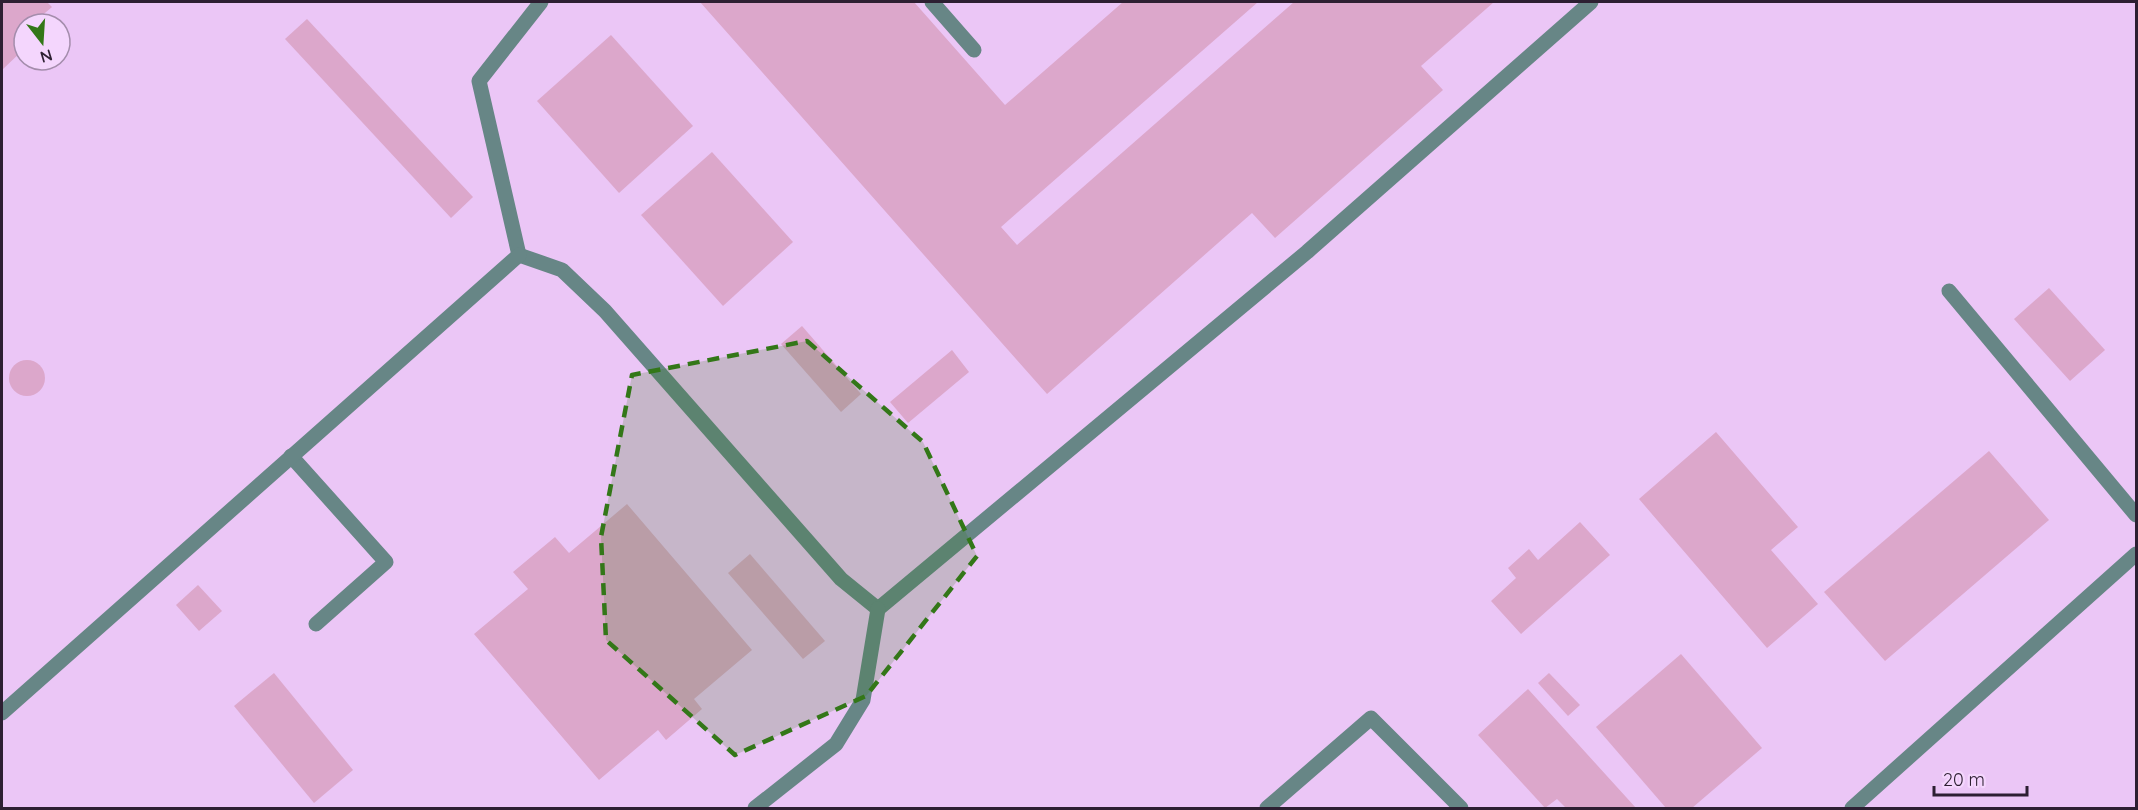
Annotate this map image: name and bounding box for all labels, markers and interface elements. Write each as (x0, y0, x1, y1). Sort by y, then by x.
north arrow (12, 12, 72, 72)
text: N (38, 45, 55, 68)
scale bar (1934, 759, 2027, 797)
text: 20 m (1943, 768, 1985, 791)

